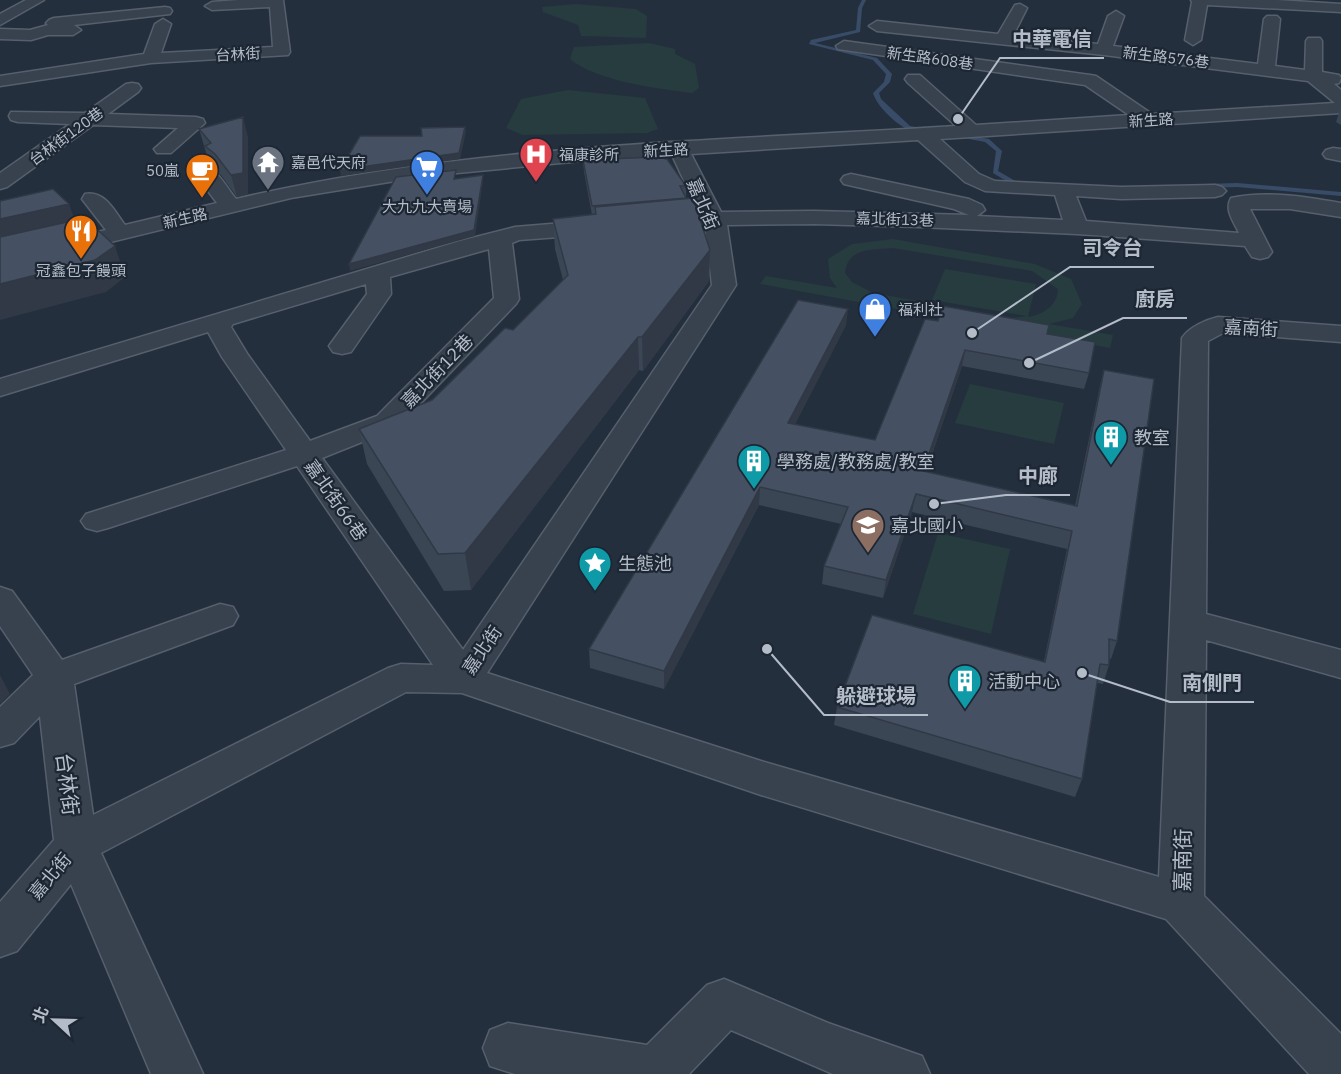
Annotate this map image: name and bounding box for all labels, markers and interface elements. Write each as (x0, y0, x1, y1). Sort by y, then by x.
callout: 中華電信 (1000, 20, 1104, 58)
text: 中華電信 (1012, 25, 1092, 52)
street label: 新生路576巷 (1122, 42, 1210, 72)
street label: 台林街 (215, 43, 261, 65)
street label: 新生路608巷 (886, 43, 974, 73)
street label: 台林街120巷 (25, 103, 107, 169)
street label: 新生路 (1128, 109, 1174, 131)
hospital icon: 福康診所 (518, 136, 554, 183)
street label: 新生路 (643, 139, 689, 161)
temple icon: 嘉邑代天府 (250, 144, 286, 191)
place label: 福康診所 (559, 145, 619, 164)
supermarket icon: 大九九大賣場 (409, 149, 445, 196)
cafe icon: 50嵐 (184, 152, 220, 199)
place label: 嘉邑代天府 (291, 153, 366, 172)
place label: 50嵐 (146, 161, 179, 180)
street label: 嘉北街 (682, 175, 724, 233)
place label: 大九九大賣場 (382, 197, 472, 216)
street label: 新生路 (161, 204, 209, 232)
street label: 嘉北街13巷 (856, 208, 934, 230)
restaurant icon: 冠鑫包子饅頭 (63, 213, 99, 260)
callout: 司令台 (1070, 229, 1154, 267)
text: 司令台 (1082, 234, 1142, 261)
place label: 冠鑫包子饅頭 (36, 261, 126, 280)
callout: 廚房 (1123, 280, 1187, 318)
text: 廚房 (1135, 285, 1175, 312)
shop icon: 福利社 (857, 291, 893, 338)
place label: 福利社 (898, 300, 943, 319)
street label: 嘉南街 (1223, 315, 1279, 341)
street label: 嘉北街12巷 (396, 329, 478, 413)
building icon: 教室 (1093, 419, 1129, 466)
place label: 教室 (1134, 426, 1170, 449)
building icon: 學務處/教務處/教室 (736, 443, 772, 490)
place label: 學務處/教務處/教室 (777, 450, 935, 473)
street label: 嘉北街66巷 (300, 455, 372, 545)
callout: 中廊 (1006, 457, 1070, 495)
text: 中廊 (1018, 462, 1058, 489)
school or university icon: 嘉北國小 (850, 507, 886, 554)
place label: 嘉北國小 (891, 514, 963, 537)
place icon: 生態池 (577, 545, 613, 592)
place label: 生態池 (618, 552, 672, 575)
street label: 嘉北街 (457, 621, 507, 679)
building icon: 活動中心 (947, 663, 983, 710)
callout: 南側門 (1170, 664, 1254, 702)
text: 南側門 (1182, 669, 1242, 696)
place label: 活動中心 (988, 670, 1060, 693)
callout: 躲避球場 (824, 677, 928, 715)
text: 躲避球場 (836, 682, 916, 709)
street label: 台林街 (50, 751, 86, 817)
street label: 嘉南街 (1167, 828, 1197, 892)
street label: 嘉北街 (24, 848, 76, 904)
north arrow (24, 990, 84, 1050)
text: 北 (28, 1003, 52, 1026)

